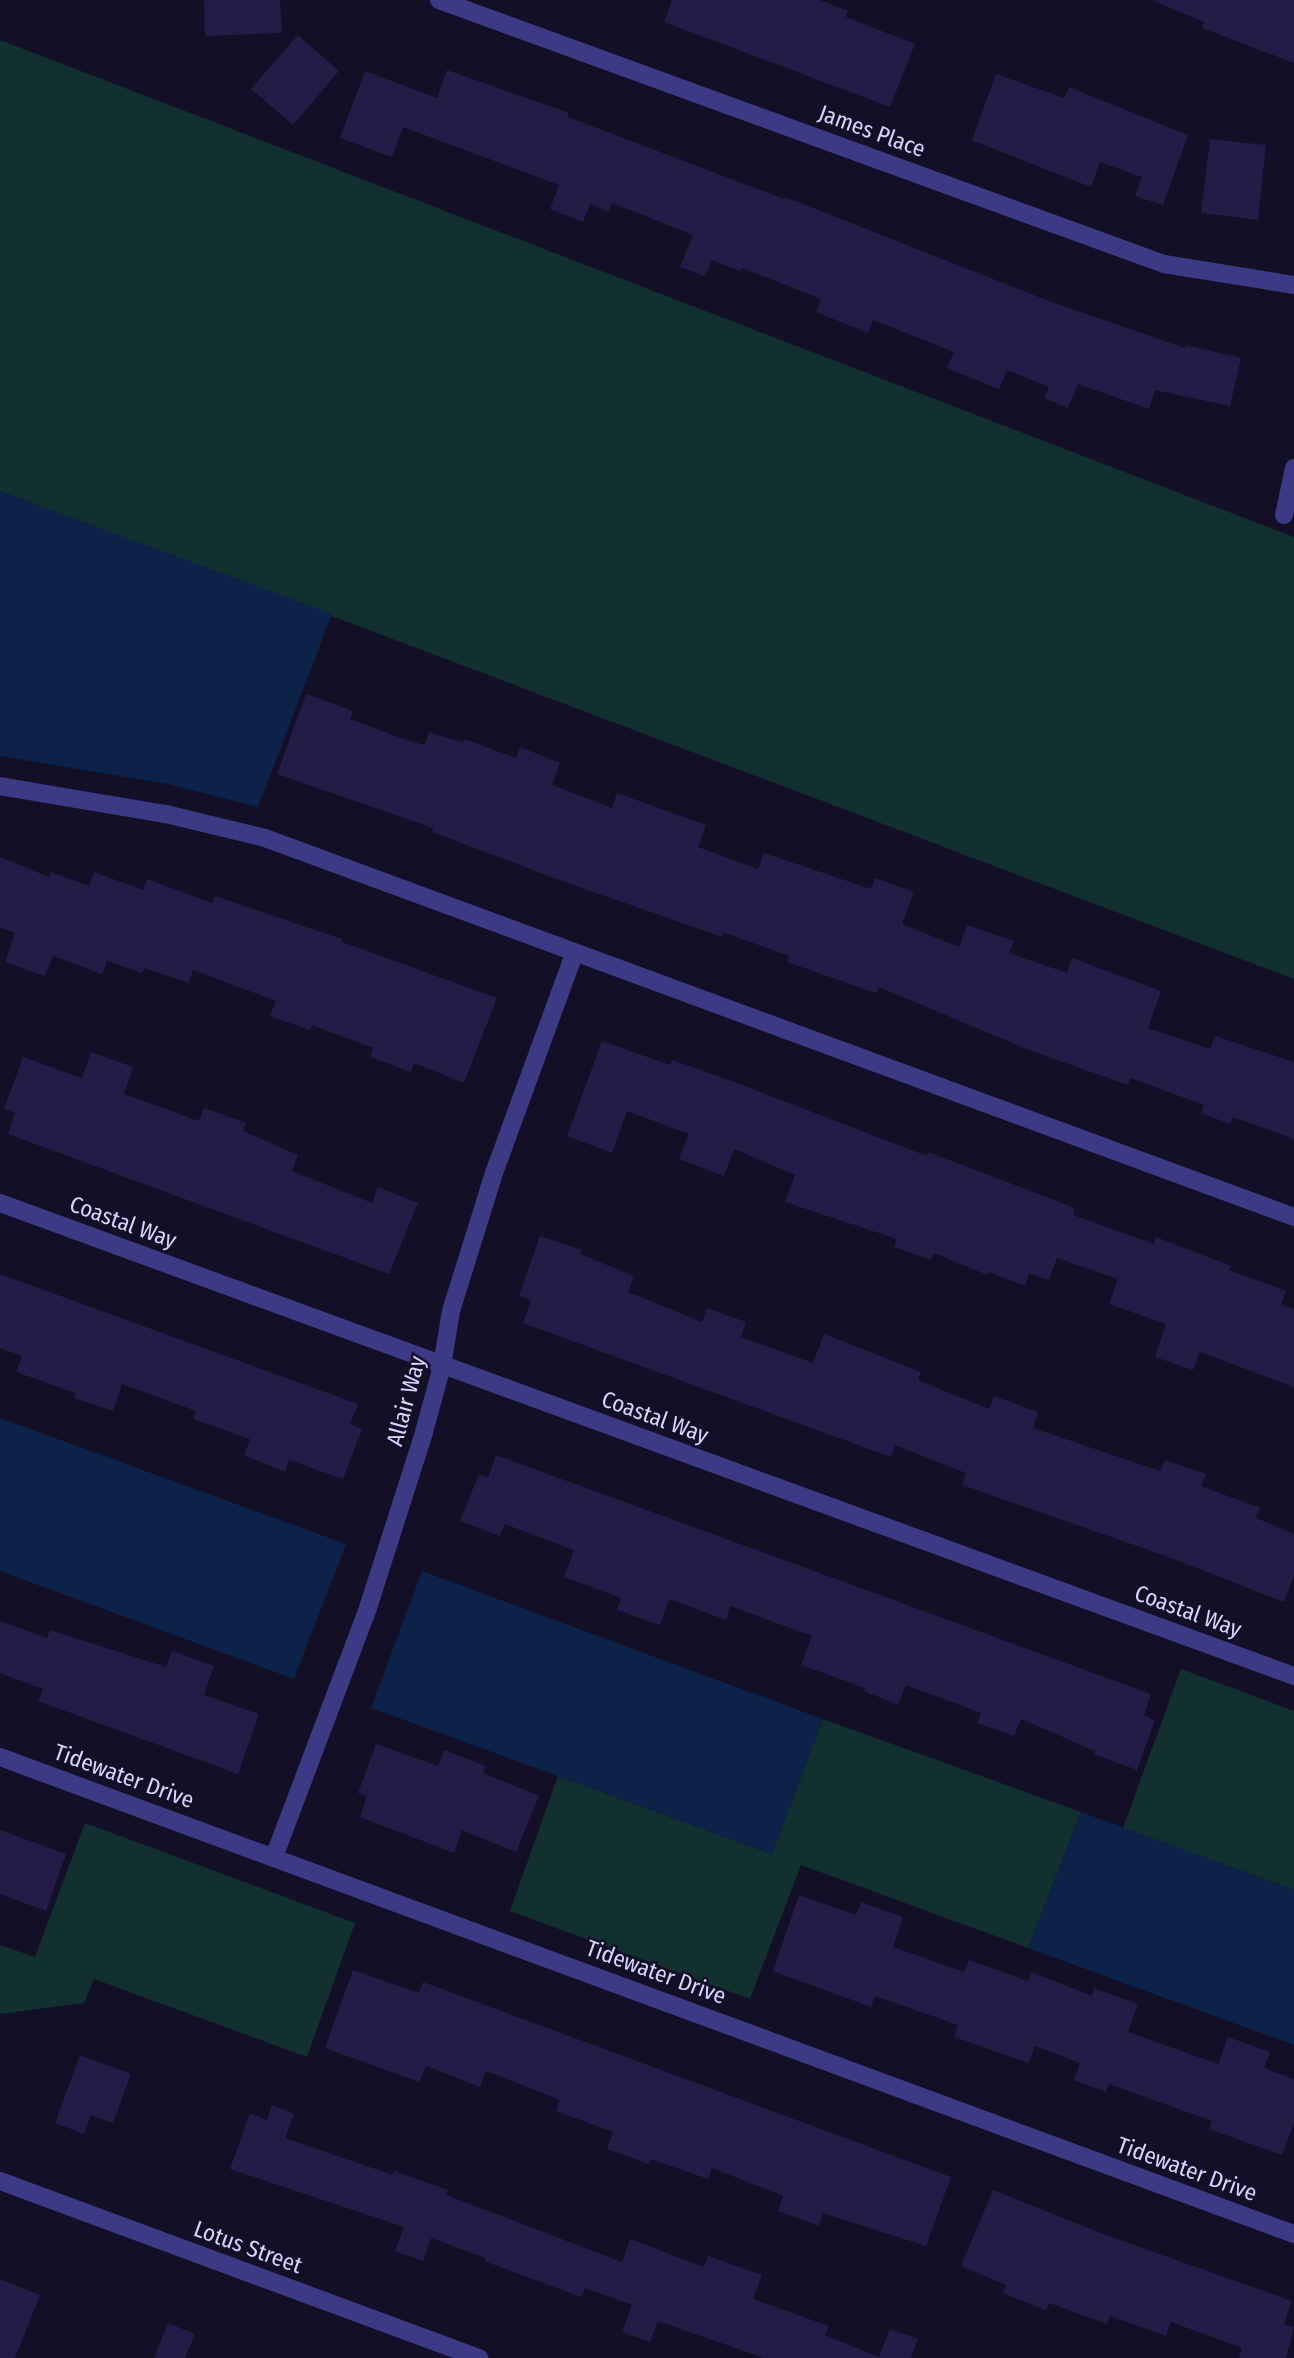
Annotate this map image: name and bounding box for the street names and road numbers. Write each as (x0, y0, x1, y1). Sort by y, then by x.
street label: James Place (815, 99, 929, 163)
street label: Coastal Way (66, 1190, 180, 1254)
street label: Allair Way (381, 1353, 431, 1449)
street label: Coastal Way (598, 1385, 712, 1449)
street label: Coastal Way (1131, 1579, 1245, 1643)
street label: Tidewater Drive (50, 1738, 198, 1814)
street label: Tidewater Drive (582, 1934, 730, 2010)
street label: Tidewater Drive (1113, 2131, 1261, 2207)
street label: Lotus Street (190, 2215, 306, 2279)

